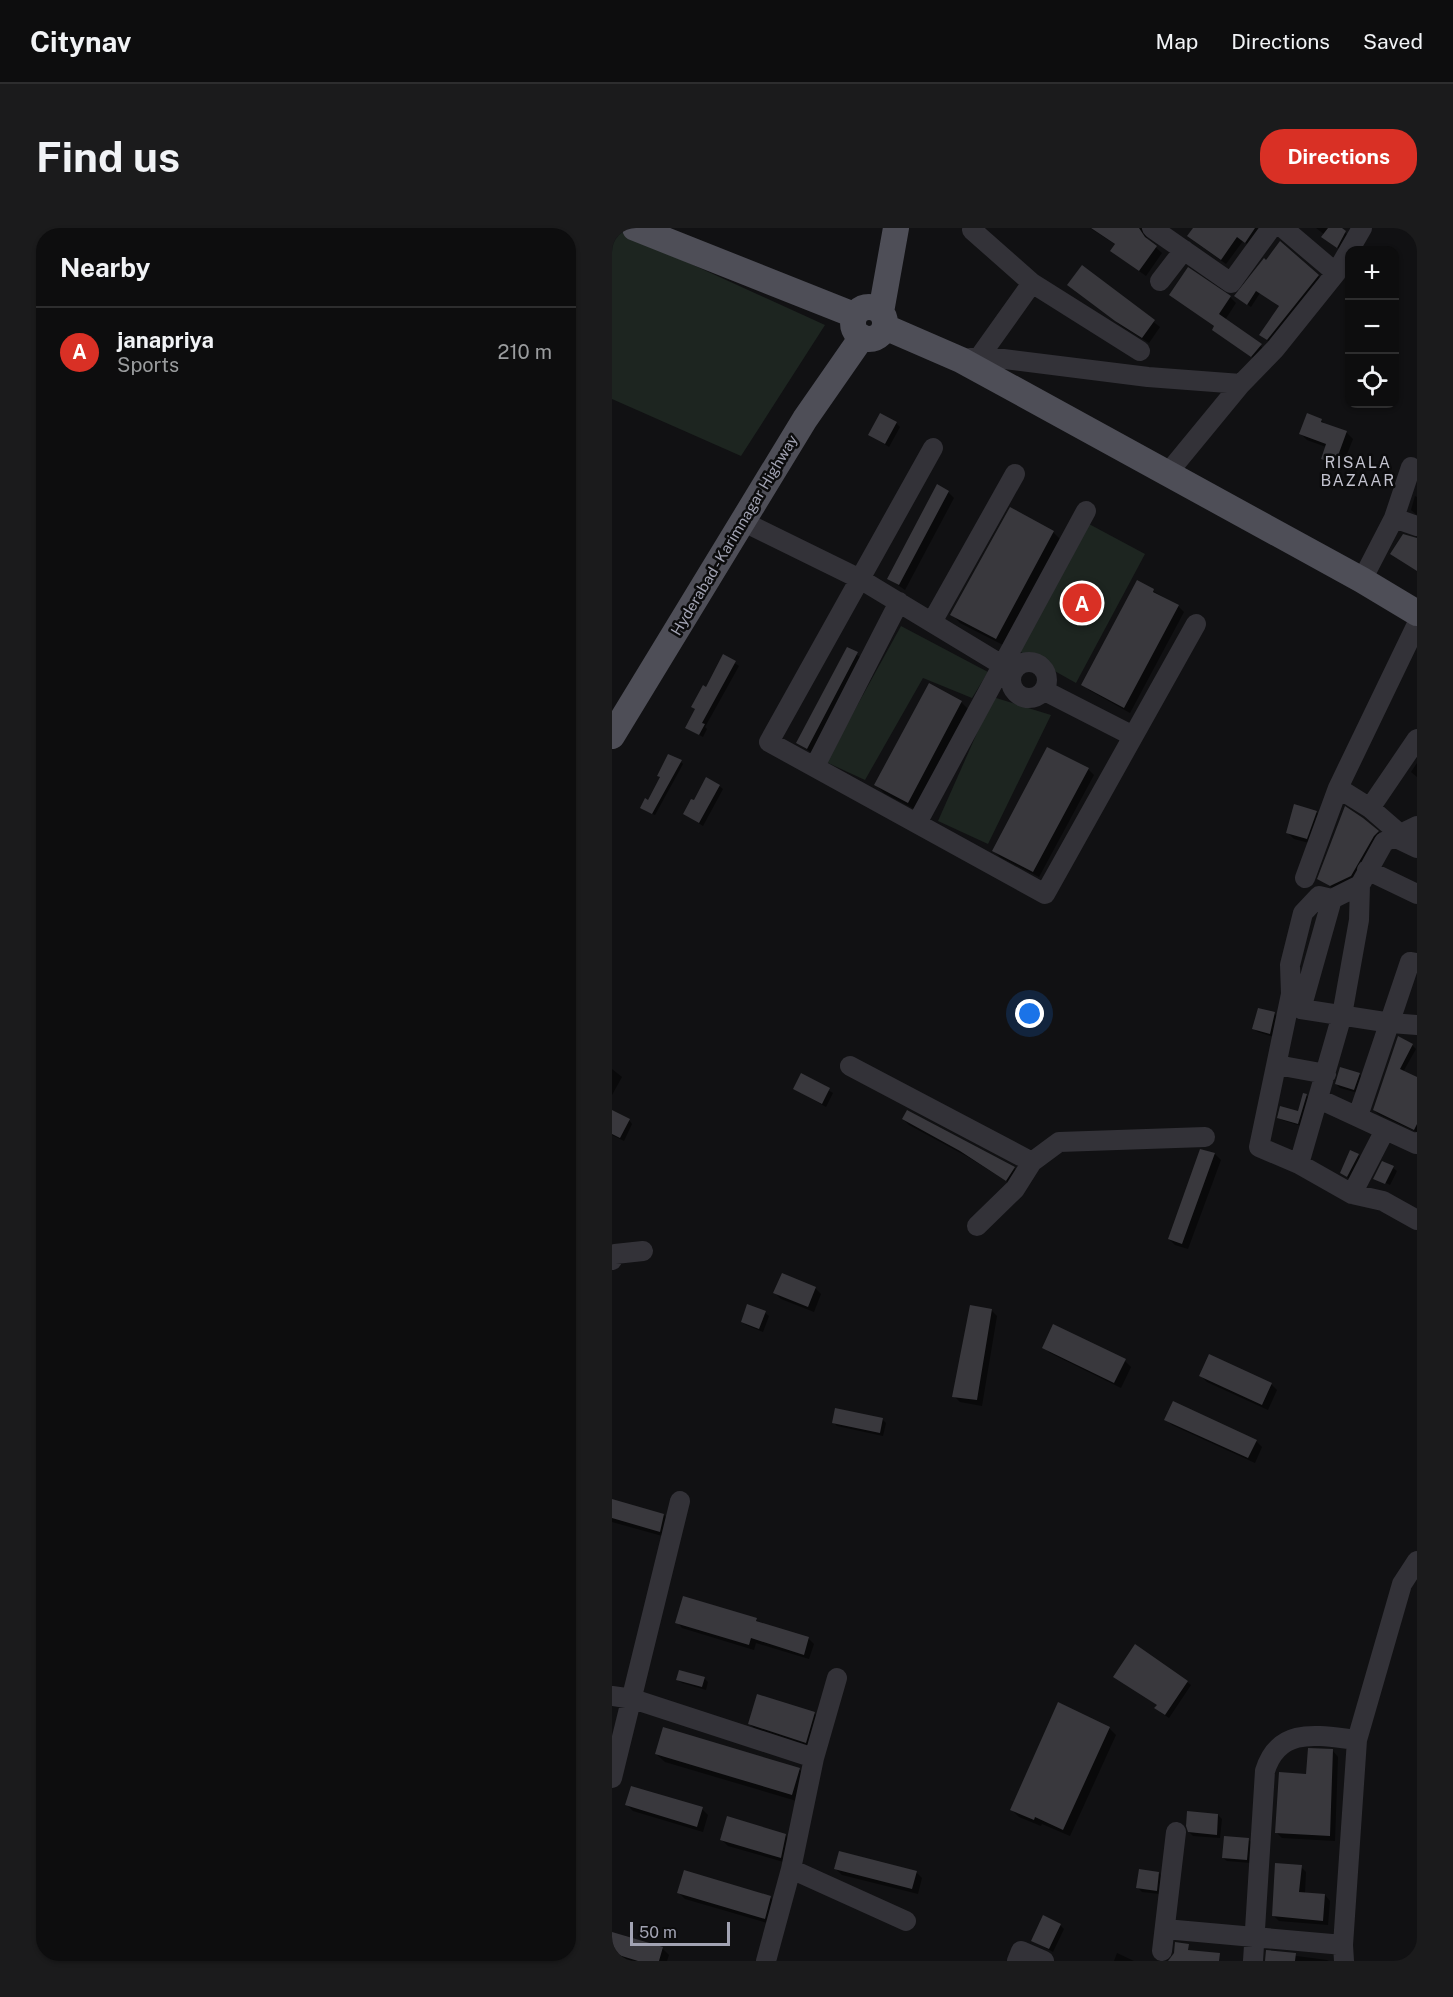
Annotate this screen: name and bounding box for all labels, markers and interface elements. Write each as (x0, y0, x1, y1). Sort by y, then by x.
text: Citynav (30, 25, 131, 58)
text: Map (1156, 29, 1198, 54)
text: Directions (1231, 29, 1330, 54)
text: Saved (1363, 29, 1423, 54)
button: Directions (1260, 129, 1417, 184)
text: Find us (36, 132, 180, 181)
map controls (1345, 246, 1399, 408)
button: + (1345, 246, 1399, 300)
text: Nearby (60, 252, 150, 283)
button: − (1345, 300, 1399, 354)
text: janapriya (117, 327, 214, 353)
text: A (72, 340, 87, 364)
text: 210 m (498, 340, 552, 364)
text: Sports (117, 353, 179, 377)
button: locate (1345, 354, 1399, 408)
street label: Hyderabad - Karimnagar Highway (667, 432, 801, 638)
district label: RISALA BAZAAR (1320, 453, 1396, 490)
pin: A (1062, 580, 1102, 626)
your location (1015, 999, 1044, 1028)
scale bar (630, 1919, 730, 1946)
text: 50 m (639, 1923, 677, 1942)

